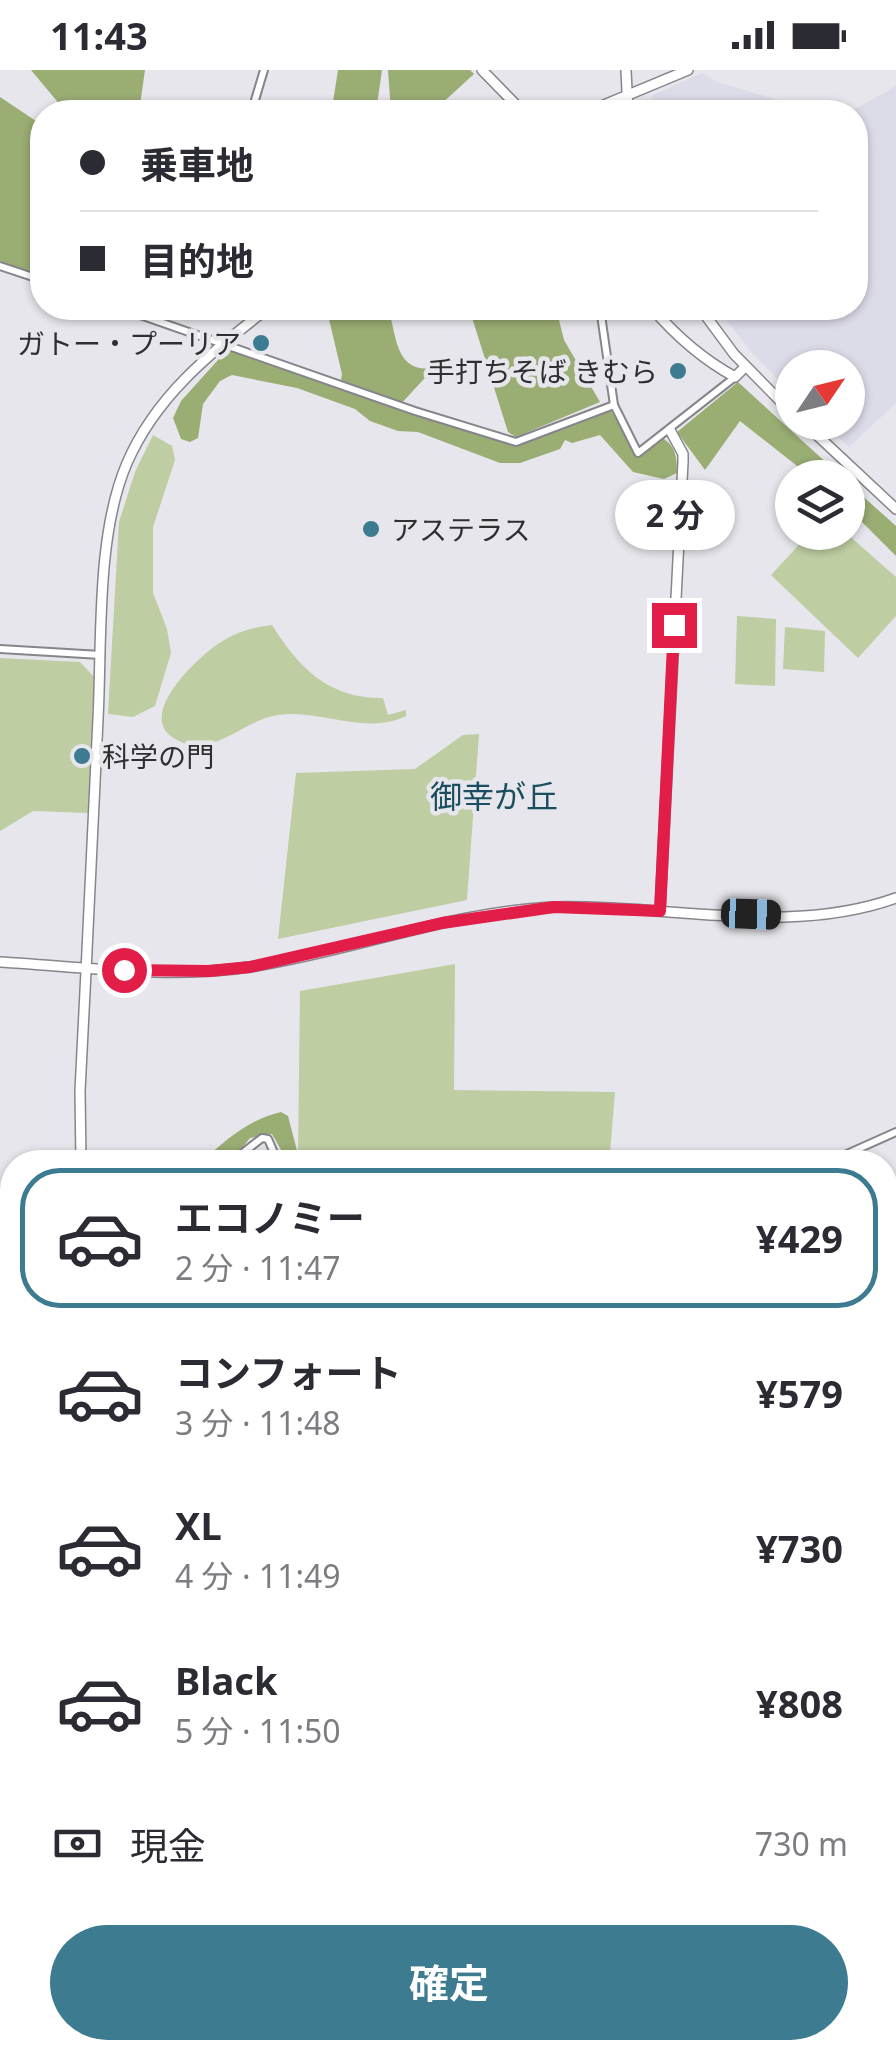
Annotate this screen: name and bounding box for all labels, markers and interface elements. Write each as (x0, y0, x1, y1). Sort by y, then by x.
text: 11:43 (50, 9, 148, 61)
text: 乗車地 (140, 138, 254, 190)
text: 目的地 (140, 234, 254, 286)
place label: ガトー・プーリア (17, 324, 241, 362)
marker: ガトー・プーリア (250, 332, 272, 354)
north arrow (775, 350, 865, 440)
map controls (775, 350, 865, 550)
place label: 手打ちそば きむら (427, 352, 658, 390)
marker: 手打ちそば きむら (667, 360, 689, 382)
button: layers (775, 460, 865, 550)
callout: 2 分 (614, 480, 734, 550)
text: 2 分 (646, 493, 704, 536)
place label: アステラス (391, 510, 530, 548)
marker: アステラス (360, 518, 382, 540)
route end (652, 603, 697, 648)
place label: 科学の門 (102, 737, 214, 775)
marker: 科学の門 (71, 745, 93, 767)
district label: 御幸が丘 (430, 774, 558, 817)
car (720, 898, 782, 930)
route start (102, 948, 147, 993)
text: エコノミー (175, 1191, 365, 1243)
icon: car (55, 1193, 145, 1283)
text: ¥429 (756, 1212, 843, 1264)
text: 2 分 · 11:47 (175, 1246, 341, 1289)
text: コンフォート (175, 1346, 402, 1398)
icon: car (55, 1348, 145, 1438)
text: ¥579 (756, 1367, 843, 1419)
text: 3 分 · 11:48 (175, 1401, 341, 1444)
text: XL (175, 1499, 222, 1551)
icon: car (55, 1503, 145, 1593)
text: ¥730 (756, 1522, 843, 1574)
text: 4 分 · 11:49 (175, 1554, 341, 1597)
text: Black (175, 1654, 278, 1706)
icon: car (55, 1658, 145, 1748)
text: ¥808 (756, 1677, 843, 1729)
text: 5 分 · 11:50 (175, 1709, 341, 1752)
icon: cash (50, 1816, 105, 1871)
text: 現金 (130, 1819, 206, 1871)
text: 730 m (755, 1822, 848, 1865)
button: 確定 (50, 1925, 848, 2040)

